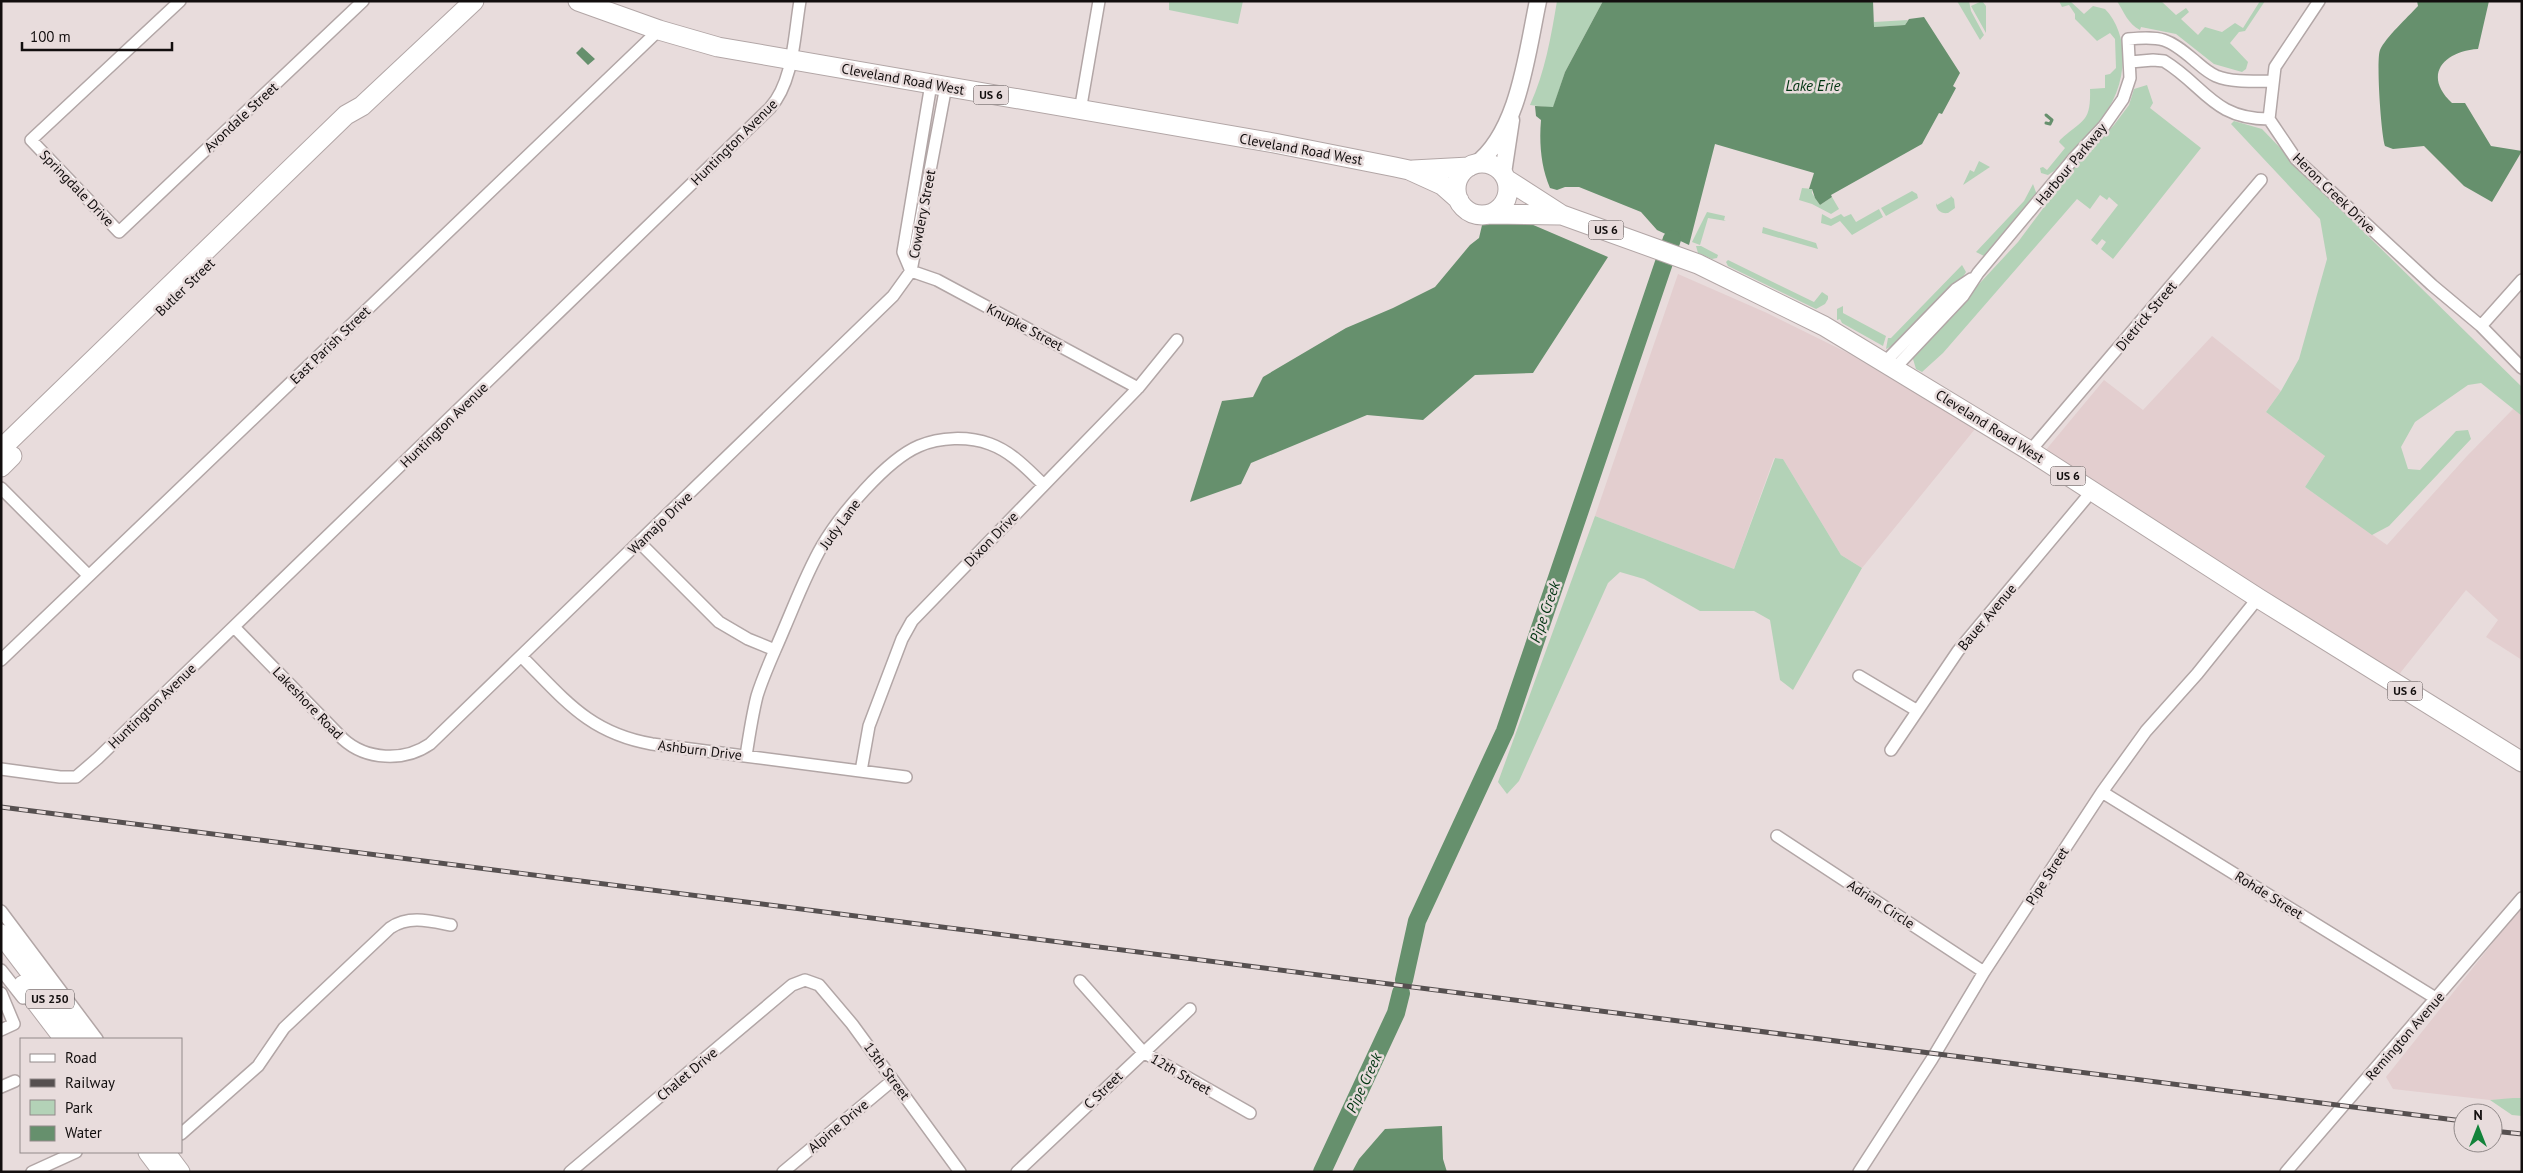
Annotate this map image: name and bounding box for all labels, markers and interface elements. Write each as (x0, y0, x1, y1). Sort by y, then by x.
scale bar (22, 20, 172, 52)
text: 100 m (30, 27, 71, 46)
street label: Cleveland Road West (840, 59, 966, 99)
water label: Lake Erie (1786, 76, 1840, 95)
street label: Avondale Street (200, 78, 282, 156)
road number: US 6 (974, 86, 1008, 104)
street label: Huntington Avenue (687, 95, 781, 189)
street label: Harbour Parkway (2031, 119, 2111, 209)
street label: Cleveland Road West (1238, 129, 1364, 169)
street label: Springdale Drive (36, 146, 118, 230)
street label: Heron Creek Drive (2289, 149, 2379, 237)
street label: Cowdery Street (905, 168, 939, 260)
road number: US 6 (1588, 220, 1624, 240)
street label: Butler Street (151, 254, 219, 320)
street label: Dietrick Street (2112, 277, 2180, 354)
street label: Knupke Street (984, 299, 1067, 355)
street label: East Parish Street (286, 302, 374, 388)
street label: Huntington Avenue (396, 379, 492, 471)
street label: Cleveland Road West (1932, 385, 2048, 467)
road number: US 6 (2050, 466, 2086, 486)
street label: Wamajo Drive (624, 488, 696, 558)
street label: Judy Lane (815, 495, 864, 553)
street label: Dixon Drive (960, 508, 1022, 570)
water label: Pipe Creek (1525, 577, 1564, 645)
street label: Bauer Avenue (1954, 580, 2020, 654)
street label: Huntington Avenue (104, 660, 200, 752)
street label: Lakeshore Road (269, 663, 347, 743)
road number: US 6 (2388, 681, 2422, 700)
street label: Ashburn Drive (657, 736, 743, 764)
street label: Pipe Street (2022, 843, 2073, 908)
street label: Rohde Street (2232, 867, 2307, 923)
street label: Adrian Circle (1844, 876, 1918, 932)
street label: Remington Avenue (2362, 988, 2448, 1084)
road number: US 250 (26, 990, 74, 1009)
legend (20, 1038, 182, 1153)
street label: 13th Street (860, 1039, 914, 1104)
street label: Chalet Drive (653, 1043, 721, 1105)
text: Road (65, 1048, 97, 1067)
street label: 12th Street (1147, 1049, 1215, 1099)
water label: Pipe Creek (1341, 1049, 1386, 1116)
street label: C Street (1080, 1067, 1126, 1113)
text: Railway (65, 1073, 115, 1092)
street label: Alpine Drive (804, 1095, 872, 1157)
text: Park (65, 1098, 93, 1117)
north arrow (2453, 1103, 2503, 1153)
text: N (2473, 1106, 2483, 1124)
text: Water (65, 1123, 102, 1142)

